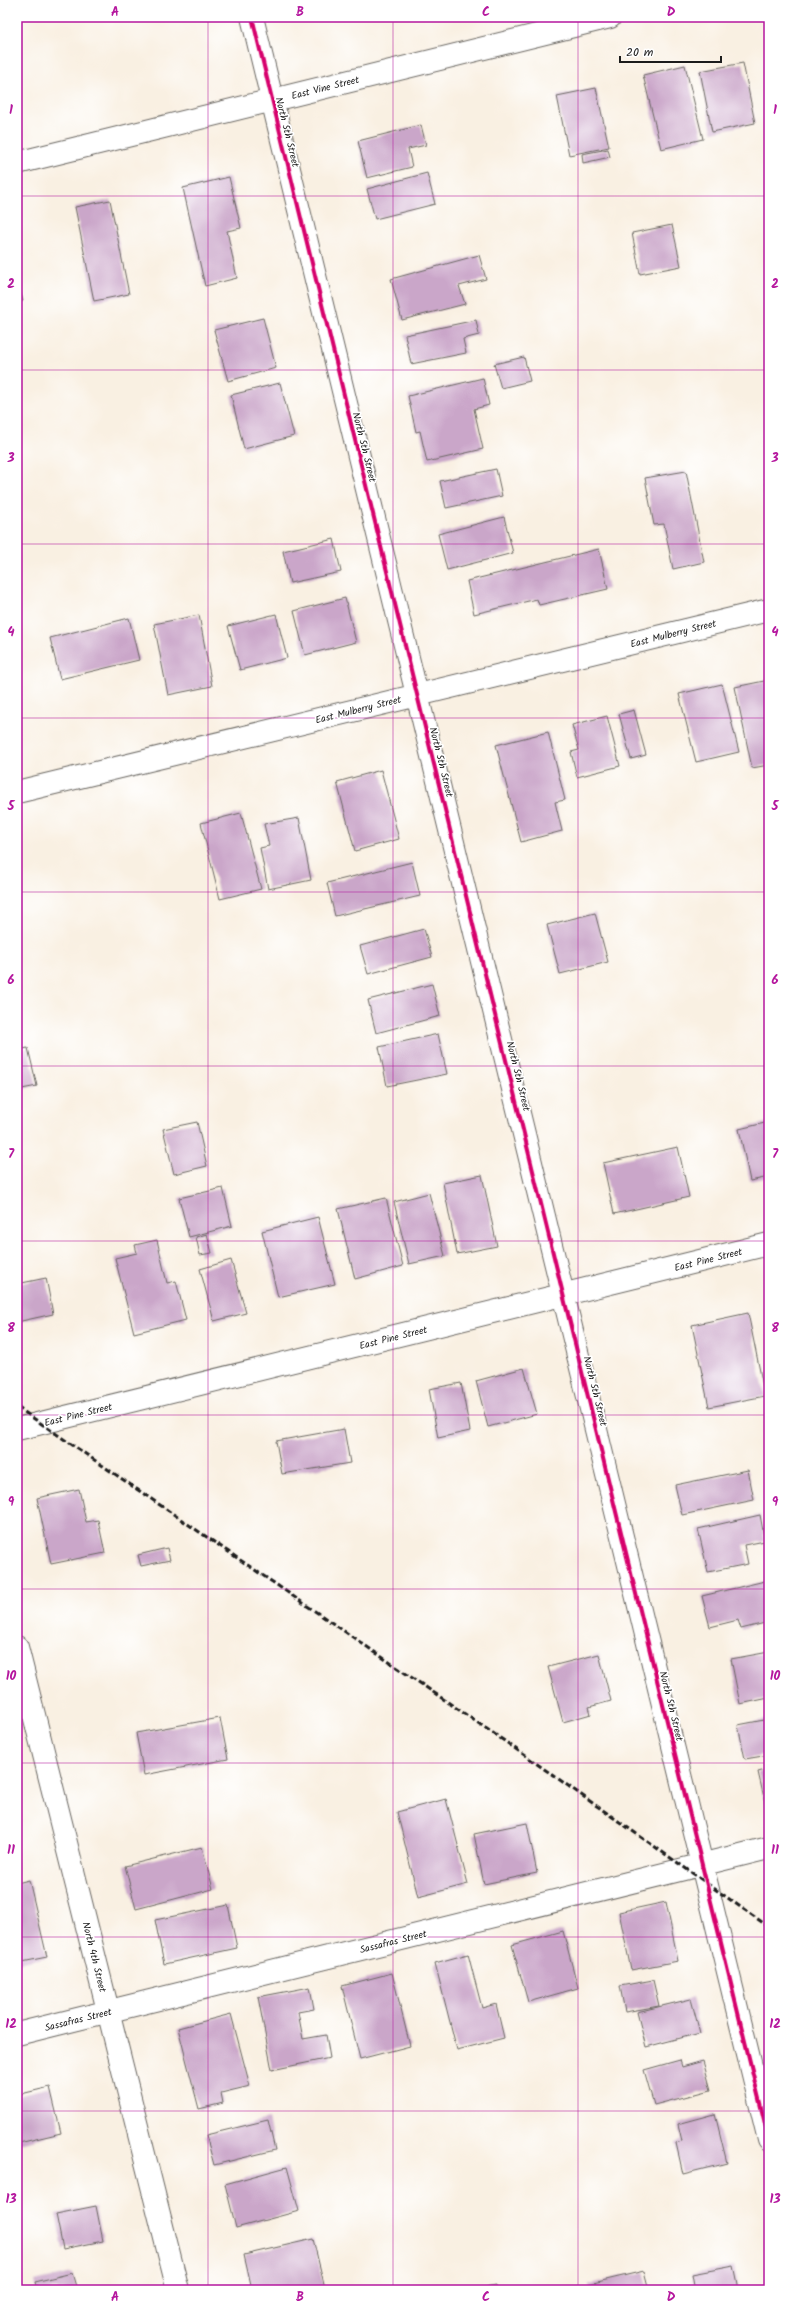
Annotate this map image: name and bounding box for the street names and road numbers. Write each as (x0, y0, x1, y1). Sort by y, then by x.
street label: East Vine Street (290, 72, 361, 104)
street label: North 5th Street (271, 95, 304, 169)
street label: North 5th Street (348, 410, 381, 484)
street label: East Mulberry Street (628, 616, 718, 652)
street label: East Mulberry Street (313, 692, 403, 728)
street label: North 5th Street (425, 725, 458, 799)
street label: North 5th Street (502, 1039, 535, 1113)
street label: East Pine Street (672, 1244, 744, 1276)
street label: East Pine Street (357, 1322, 429, 1354)
street label: North 5th Street (579, 1354, 612, 1428)
street label: East Pine Street (42, 1399, 114, 1431)
street label: North 5th Street (655, 1669, 688, 1743)
street label: North 4th Street (78, 1920, 111, 1994)
street label: Sassafras Street (358, 1926, 429, 1958)
street label: Sassafras Street (43, 2004, 114, 2036)

